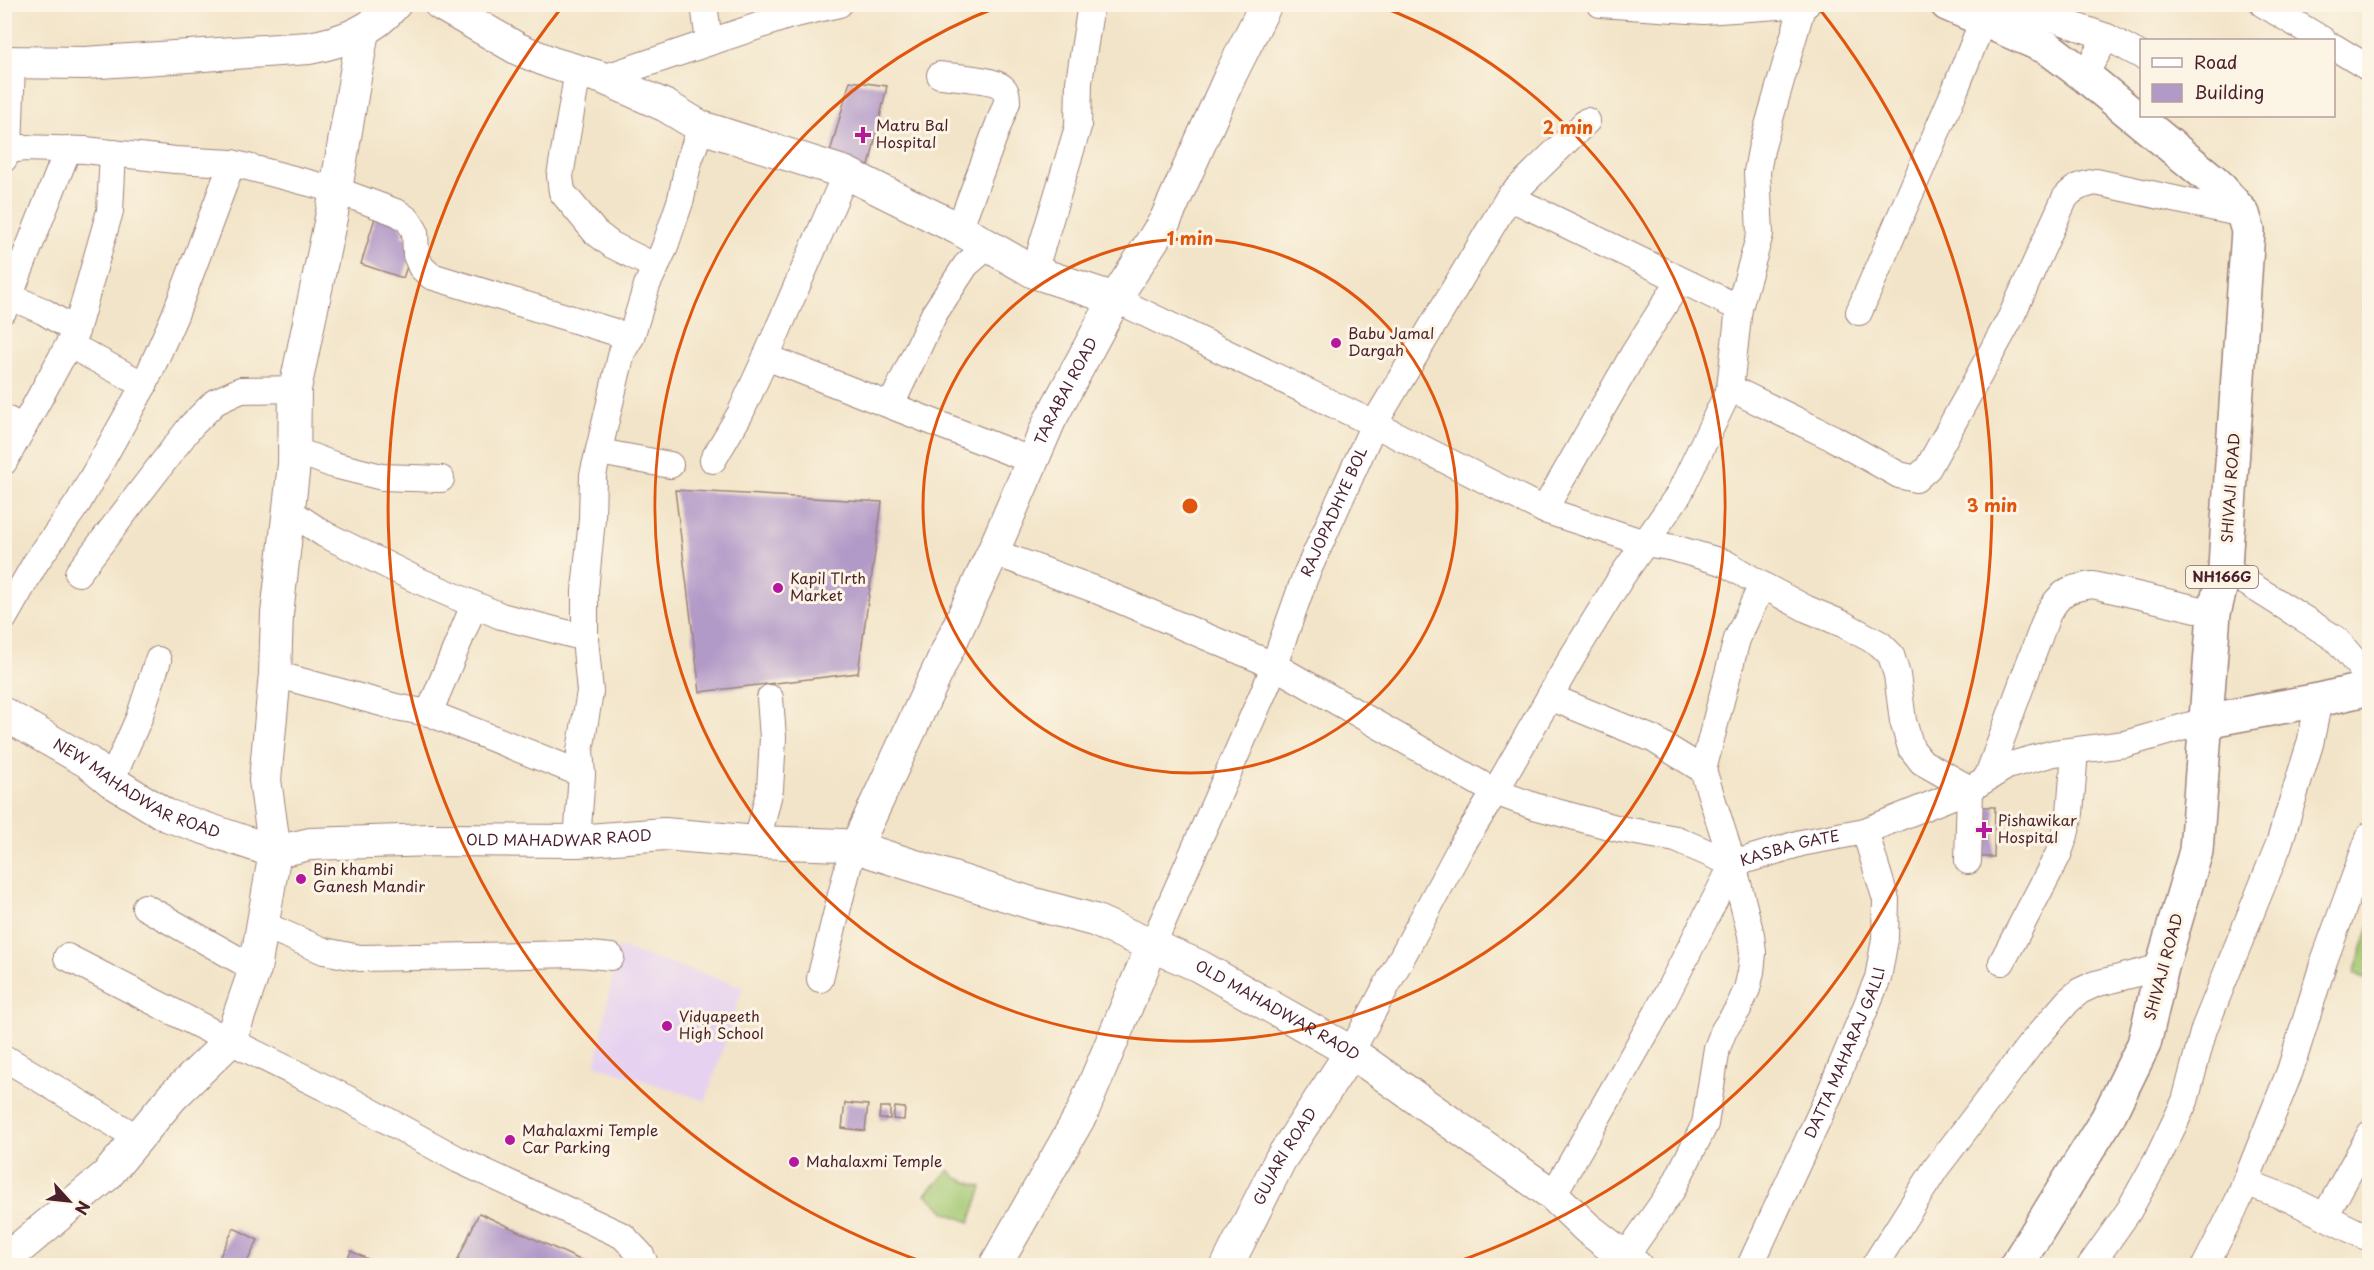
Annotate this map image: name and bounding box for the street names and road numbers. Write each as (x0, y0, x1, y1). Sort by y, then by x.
street label: TARABAI ROAD (1028, 333, 1102, 448)
street label: SHIVAJI ROAD (2214, 432, 2245, 544)
street label: RAJOPADHYE BOL (1294, 442, 1372, 580)
road number: NH166G (2186, 566, 2258, 588)
street label: NEW MAHADWAR ROAD (50, 732, 224, 843)
street label: OLD MAHADWAR RAOD (466, 822, 652, 851)
street label: KASBA GATE (1737, 823, 1841, 871)
street label: SHIVAJI ROAD (2137, 911, 2188, 1023)
street label: OLD MAHADWAR RAOD (1192, 953, 1365, 1065)
street label: DATTA MAHARAJ GALLI (1798, 965, 1890, 1141)
street label: GUJARI ROAD (1246, 1102, 1321, 1209)

